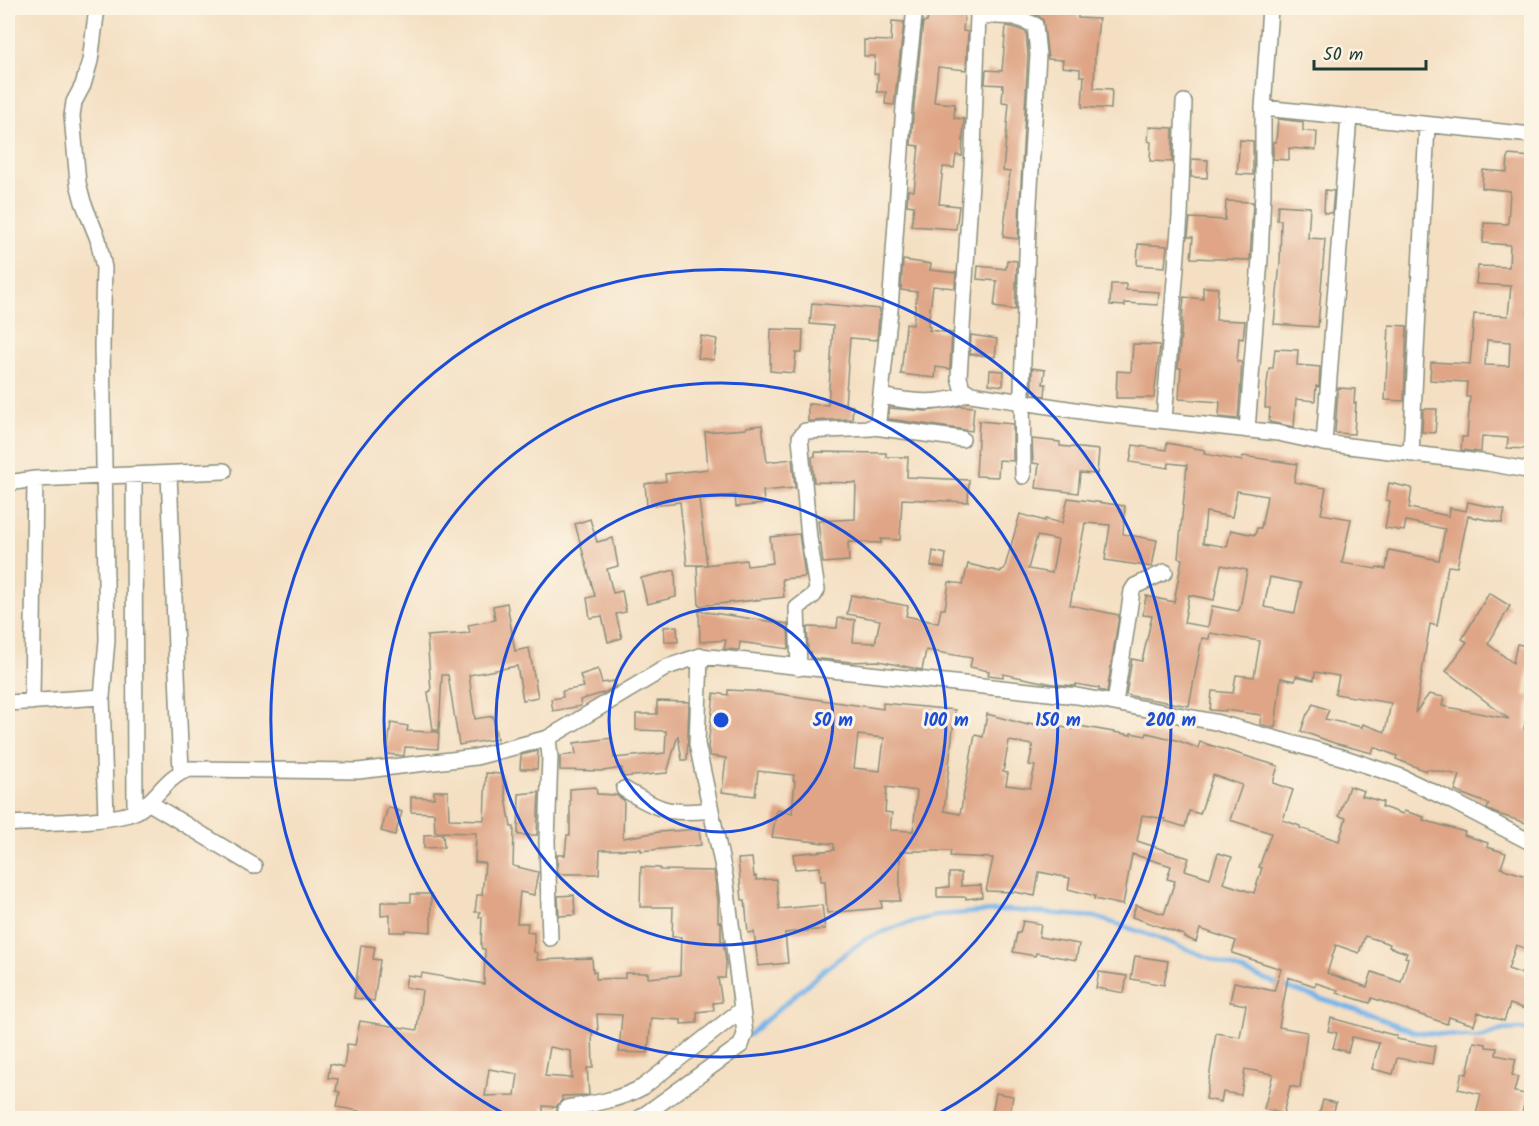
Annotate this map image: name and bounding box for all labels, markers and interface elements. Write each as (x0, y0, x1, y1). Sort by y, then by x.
scale bar (1314, 33, 1426, 71)
text: 50 m (1323, 41, 1363, 70)
text: 50 m (812, 707, 853, 736)
text: 100 m (923, 707, 969, 736)
text: 150 m (1035, 707, 1081, 736)
text: 200 m (1146, 707, 1197, 736)
centre of rings (711, 710, 731, 730)

